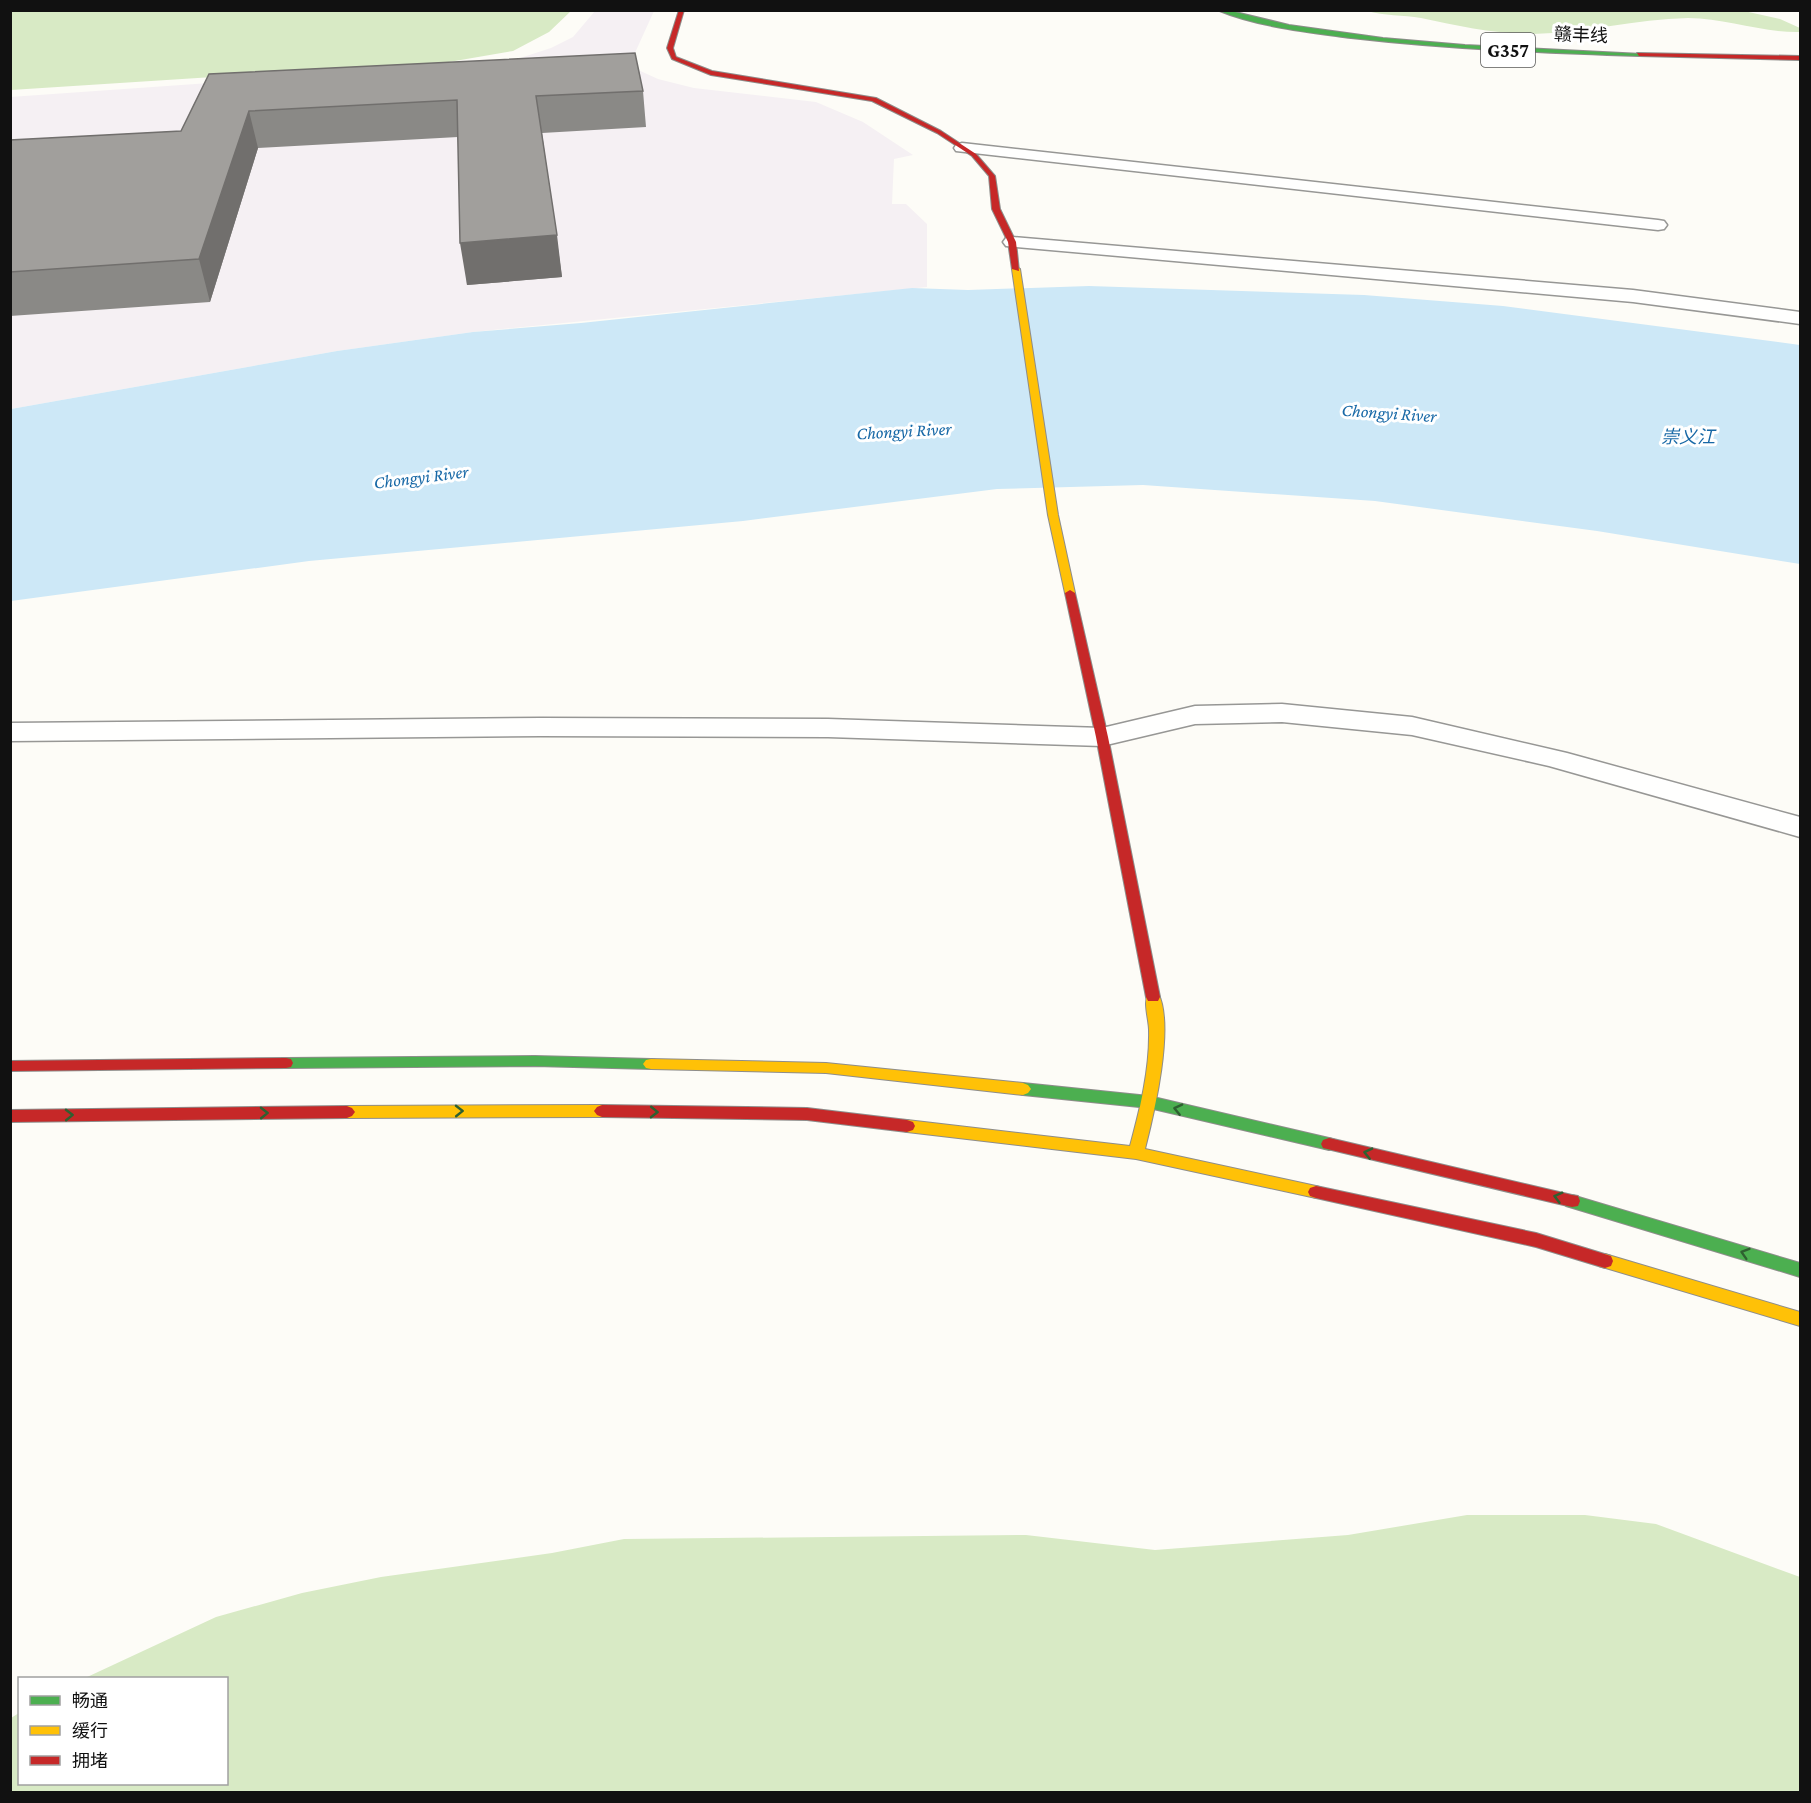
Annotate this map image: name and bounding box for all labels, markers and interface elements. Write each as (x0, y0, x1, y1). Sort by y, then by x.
street label: 赣丰线 (1554, 24, 1608, 46)
road number: G357 (1481, 33, 1535, 67)
water label: Chongyi River (1341, 400, 1438, 426)
water label: Chongyi River (856, 418, 953, 443)
water label: 崇义江 (1661, 427, 1717, 447)
water label: Chongyi River (373, 461, 470, 493)
one-way arrow (1173, 1103, 1183, 1116)
one-way arrow (454, 1104, 463, 1117)
one-way arrow (649, 1106, 658, 1118)
one-way arrow (259, 1107, 268, 1119)
one-way arrow (64, 1109, 73, 1121)
one-way arrow (1363, 1147, 1373, 1160)
one-way arrow (1553, 1192, 1564, 1204)
one-way arrow (1740, 1248, 1750, 1260)
legend (18, 1677, 228, 1785)
text: 畅通 (72, 1691, 108, 1711)
text: 缓行 (72, 1721, 108, 1741)
text: 拥堵 (72, 1751, 108, 1771)

